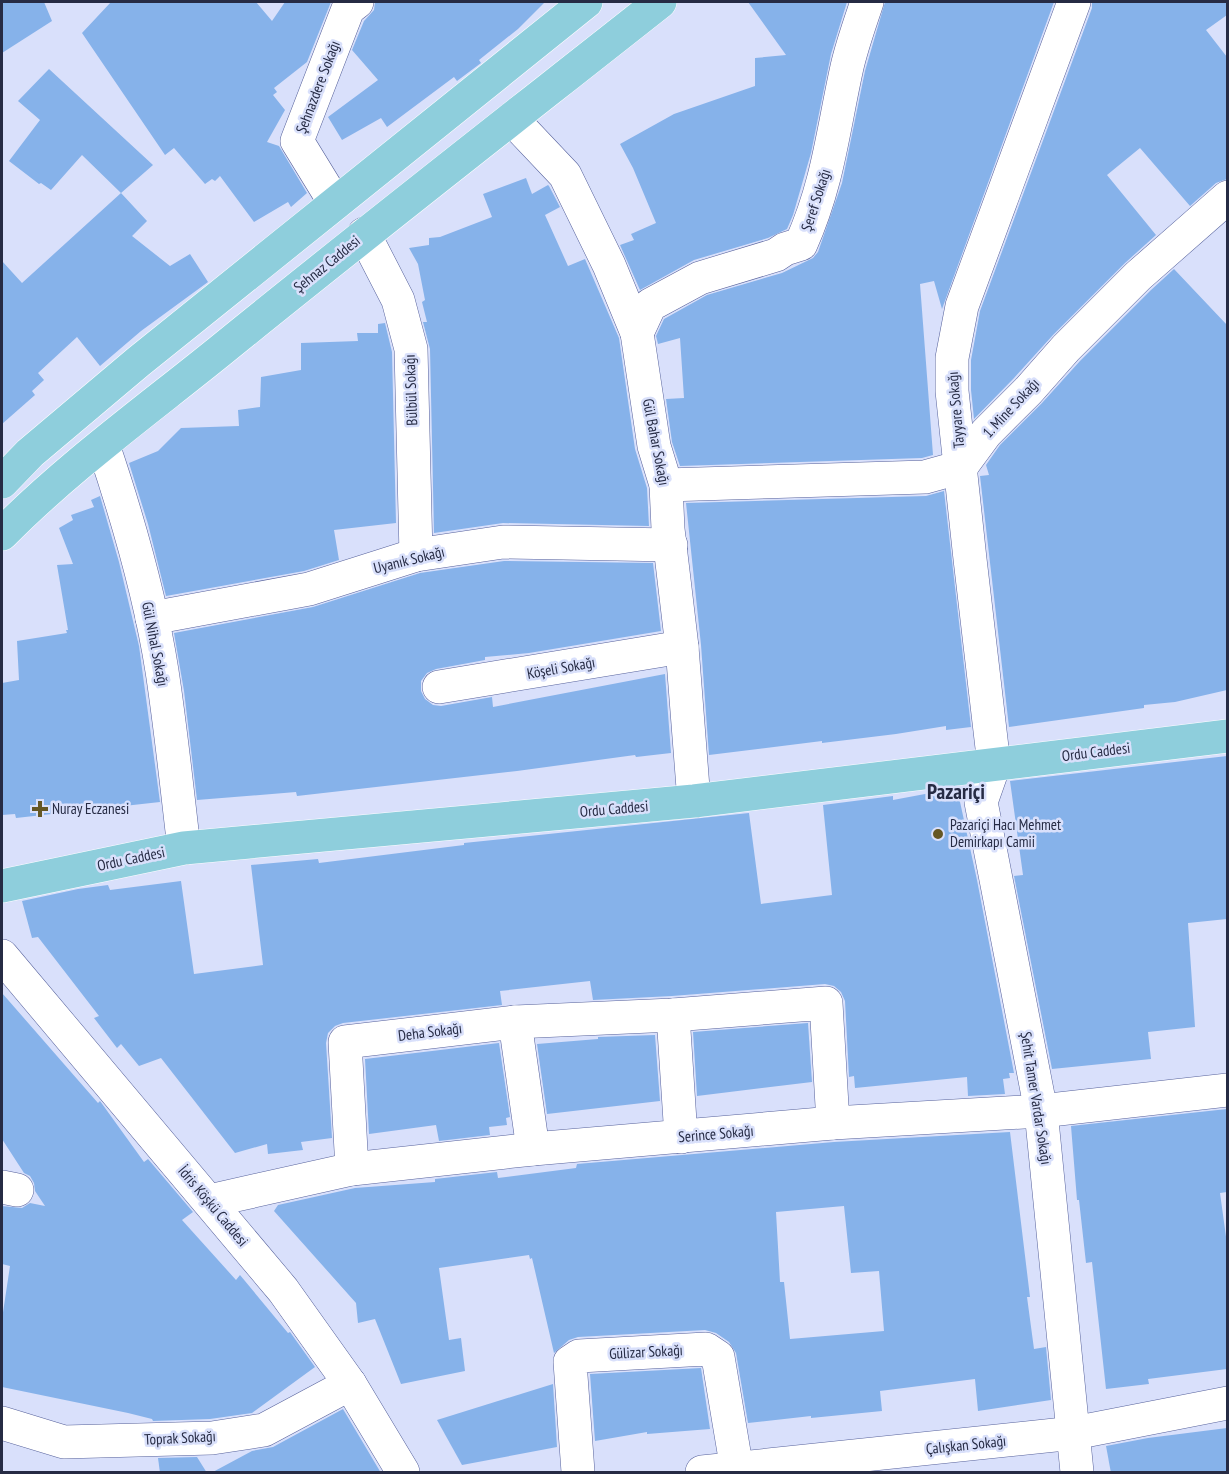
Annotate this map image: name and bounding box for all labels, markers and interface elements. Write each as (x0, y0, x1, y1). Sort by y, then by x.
street label: Şehnazdere Sokağı (291, 38, 344, 136)
street label: Şeref Sokağı (797, 166, 835, 233)
street label: Şehnaz Caddesi (290, 231, 364, 296)
street label: Bülbül Sokağı (400, 354, 421, 426)
street label: Tayyare Sokağı (943, 371, 968, 449)
street label: 1. Mine Sokağı (978, 374, 1043, 442)
street label: Gül Bahar Sokağı (639, 397, 674, 487)
street label: Uyanık Sokağı (371, 542, 446, 577)
street label: Gül Nihal Sokağı (138, 600, 173, 688)
street label: Köşeli Sokağı (525, 652, 597, 683)
street label: Ordu Caddesi (1061, 738, 1131, 765)
district label: Pazariçi (927, 778, 985, 805)
street label: Ordu Caddesi (579, 796, 649, 821)
place label: Nuray Eczanesi (52, 799, 129, 818)
marker: Nuray Eczanesi (33, 802, 47, 816)
place label: Pazariçi Hacı Mehmet Demirkapı Camii (950, 815, 1061, 851)
marker: Pazariçi Hacı Mehmet Demirkapı Camii (931, 827, 945, 841)
street label: Ordu Caddesi (95, 842, 166, 875)
street label: Deha Sokağı (397, 1018, 463, 1045)
street label: Şehit Tamer Vardar Sokağı (1017, 1030, 1056, 1166)
street label: Serince Sokağı (678, 1121, 754, 1146)
street label: İdris Köşkü Caddesi (174, 1161, 253, 1250)
street label: Gülizar Sokağı (609, 1340, 683, 1363)
street label: Toprak Sokağı (144, 1426, 216, 1449)
street label: Çalışkan Sokağı (925, 1431, 1007, 1458)

